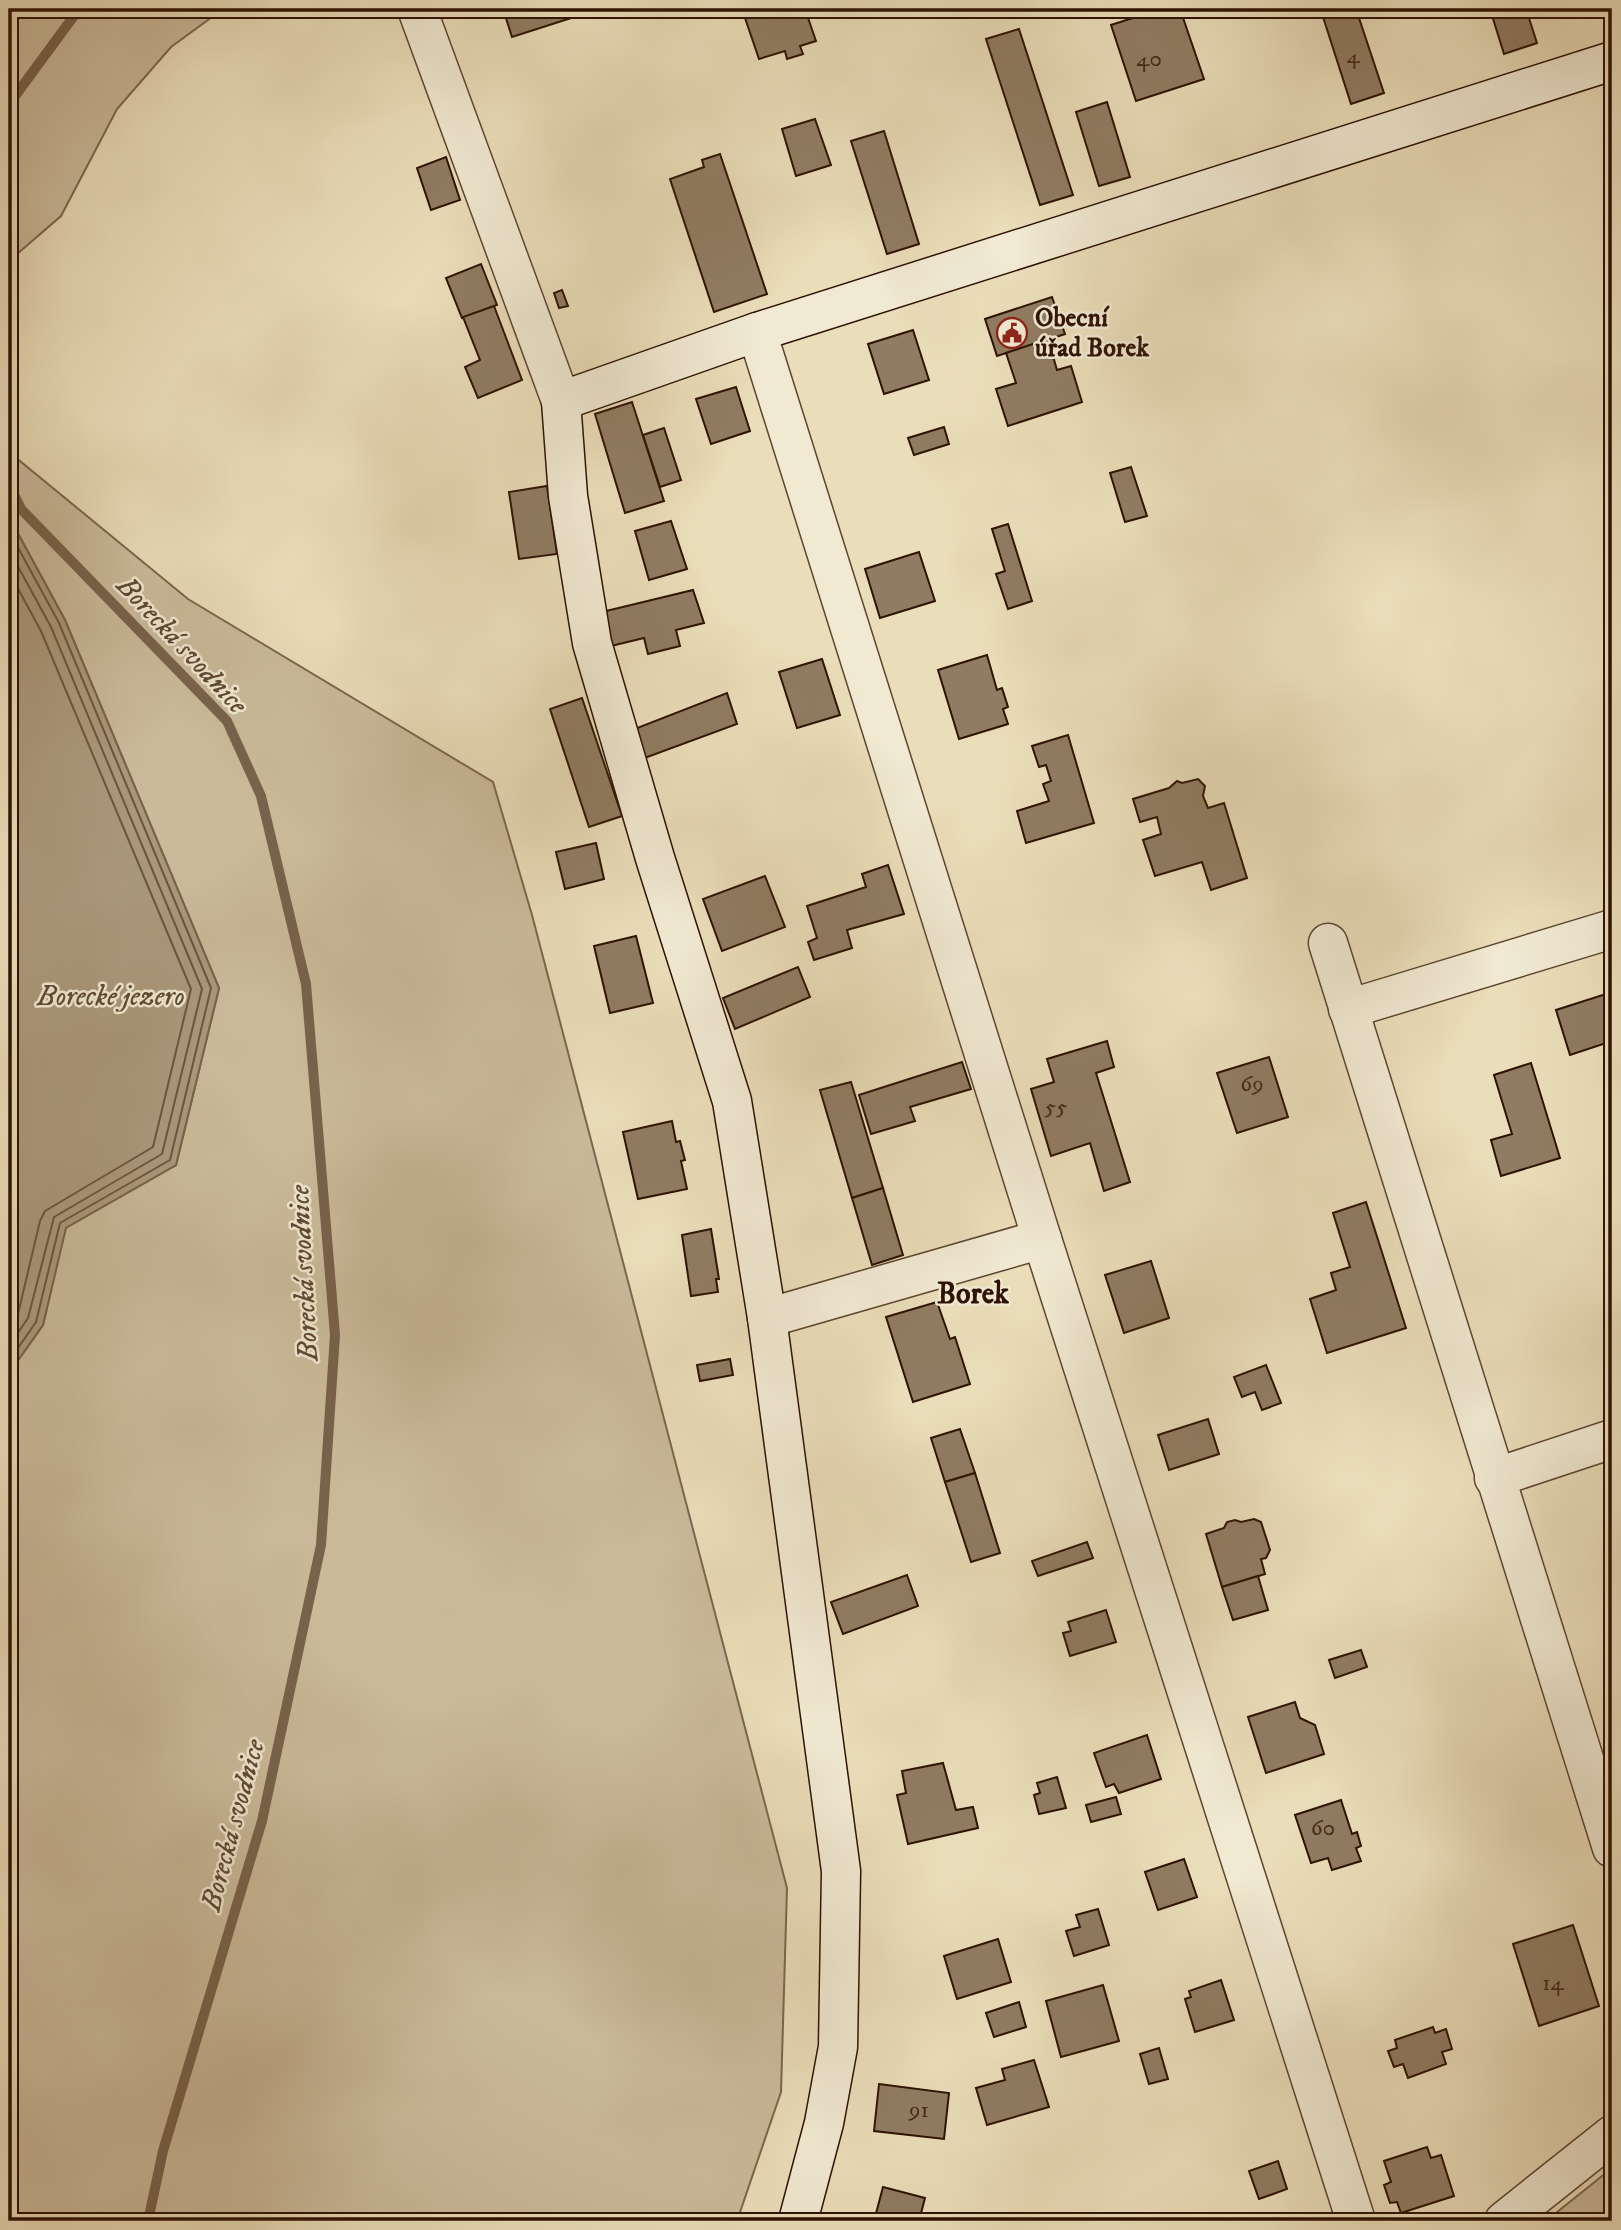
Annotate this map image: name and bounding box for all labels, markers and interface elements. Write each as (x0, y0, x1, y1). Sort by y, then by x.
house number: 4 (1346, 42, 1360, 71)
house number: 40 (1136, 45, 1162, 74)
place label: Obecní úřad Borek (1035, 302, 1150, 365)
public building icon: Obecní úřad Borek (995, 316, 1029, 350)
water label: Borecká svodnice (108, 568, 256, 722)
water label: Borecké jezero (36, 979, 185, 1014)
house number: 69 (1240, 1070, 1264, 1099)
house number: 55 (1045, 1093, 1067, 1122)
water label: Borecká svodnice (282, 1183, 326, 1363)
district label: Borek (937, 1276, 1010, 1313)
water label: Borecká svodnice (193, 1734, 273, 1916)
house number: 60 (1311, 1814, 1335, 1843)
house number: 14 (1542, 1969, 1565, 1998)
house number: 91 (908, 2096, 929, 2125)

